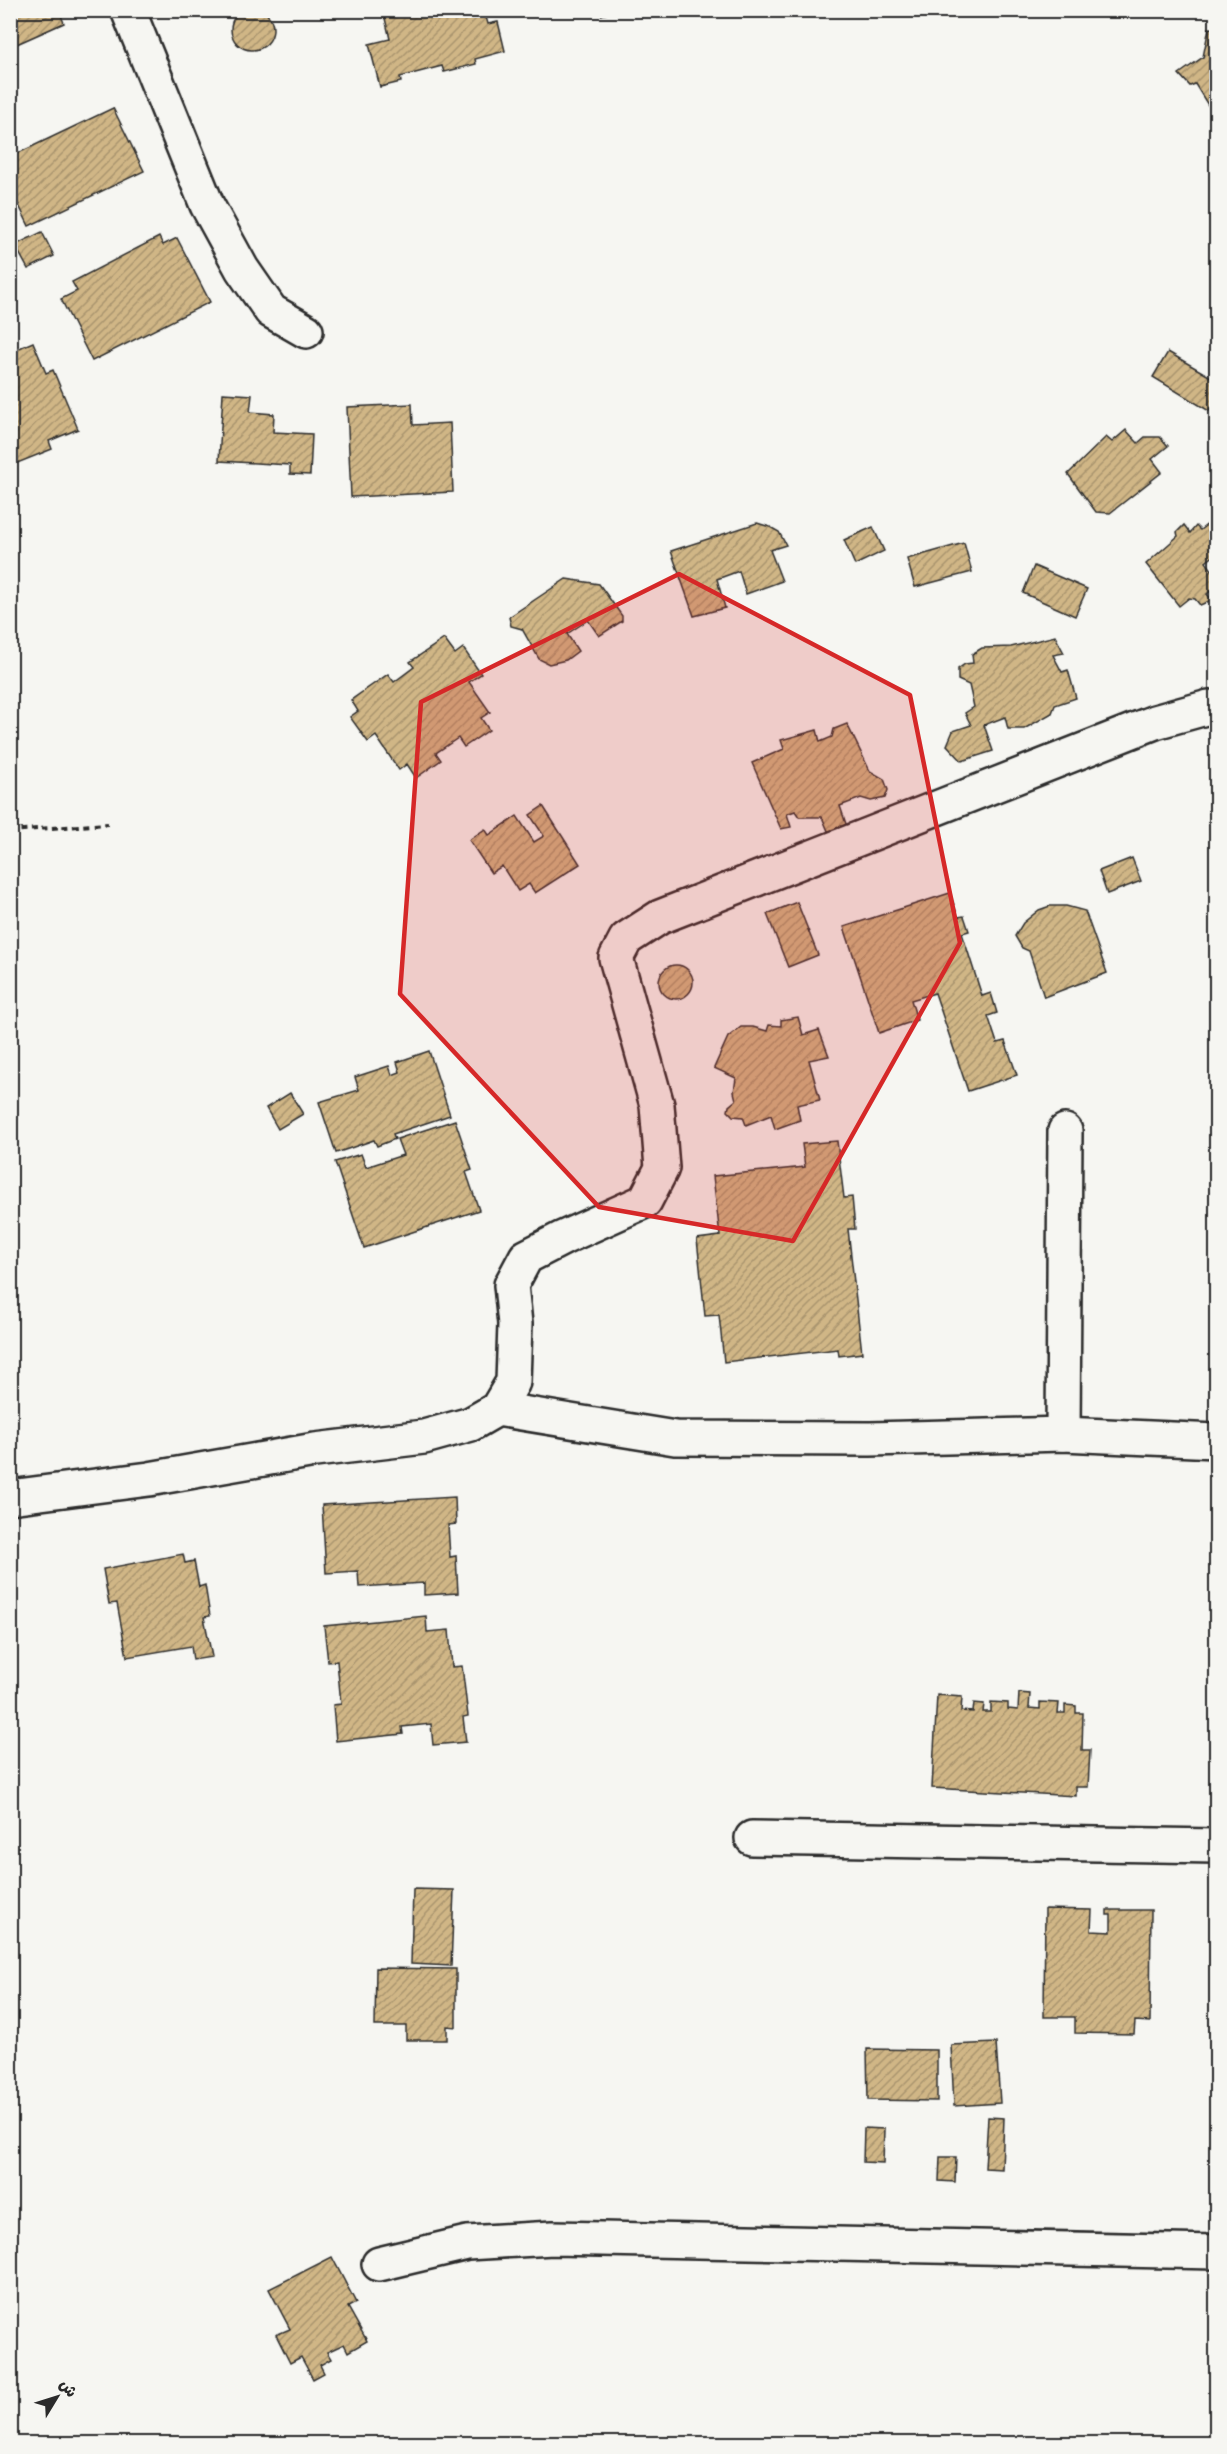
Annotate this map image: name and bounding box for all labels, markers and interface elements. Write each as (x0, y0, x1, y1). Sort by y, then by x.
north arrow (27, 2367, 87, 2427)
text: ش (56, 2374, 83, 2401)

